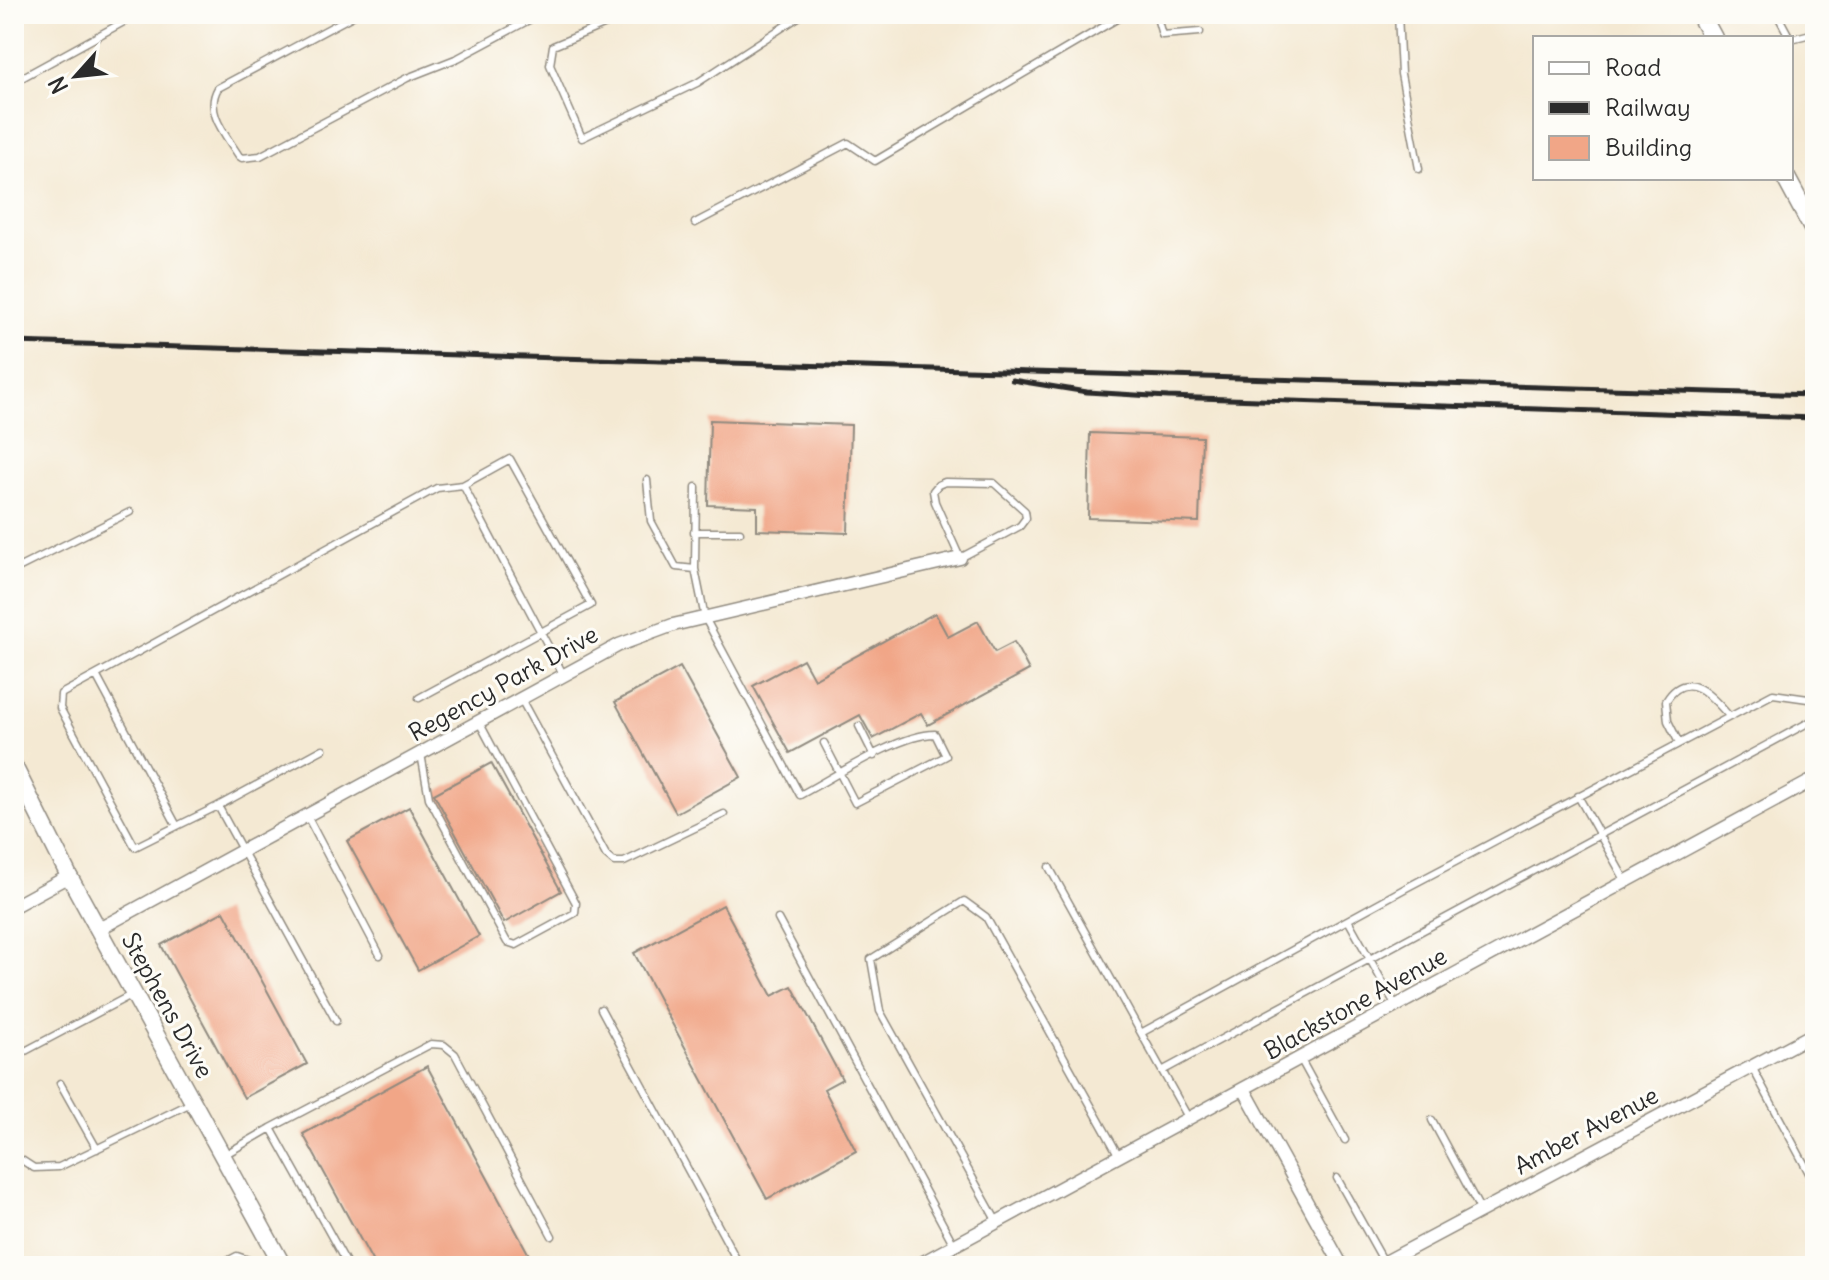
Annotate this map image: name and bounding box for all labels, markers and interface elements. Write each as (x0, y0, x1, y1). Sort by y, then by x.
north arrow (36, 36, 116, 116)
legend (1533, 36, 1793, 180)
text: Road (1605, 52, 1661, 82)
text: N (42, 72, 74, 98)
text: Railway (1605, 92, 1691, 122)
text: Building (1605, 132, 1692, 162)
street label: Regency Park Drive (403, 619, 603, 747)
street label: Stephens Drive (116, 927, 220, 1083)
street label: Blackstone Avenue (1258, 940, 1452, 1066)
street label: Amber Avenue (1509, 1080, 1663, 1180)

